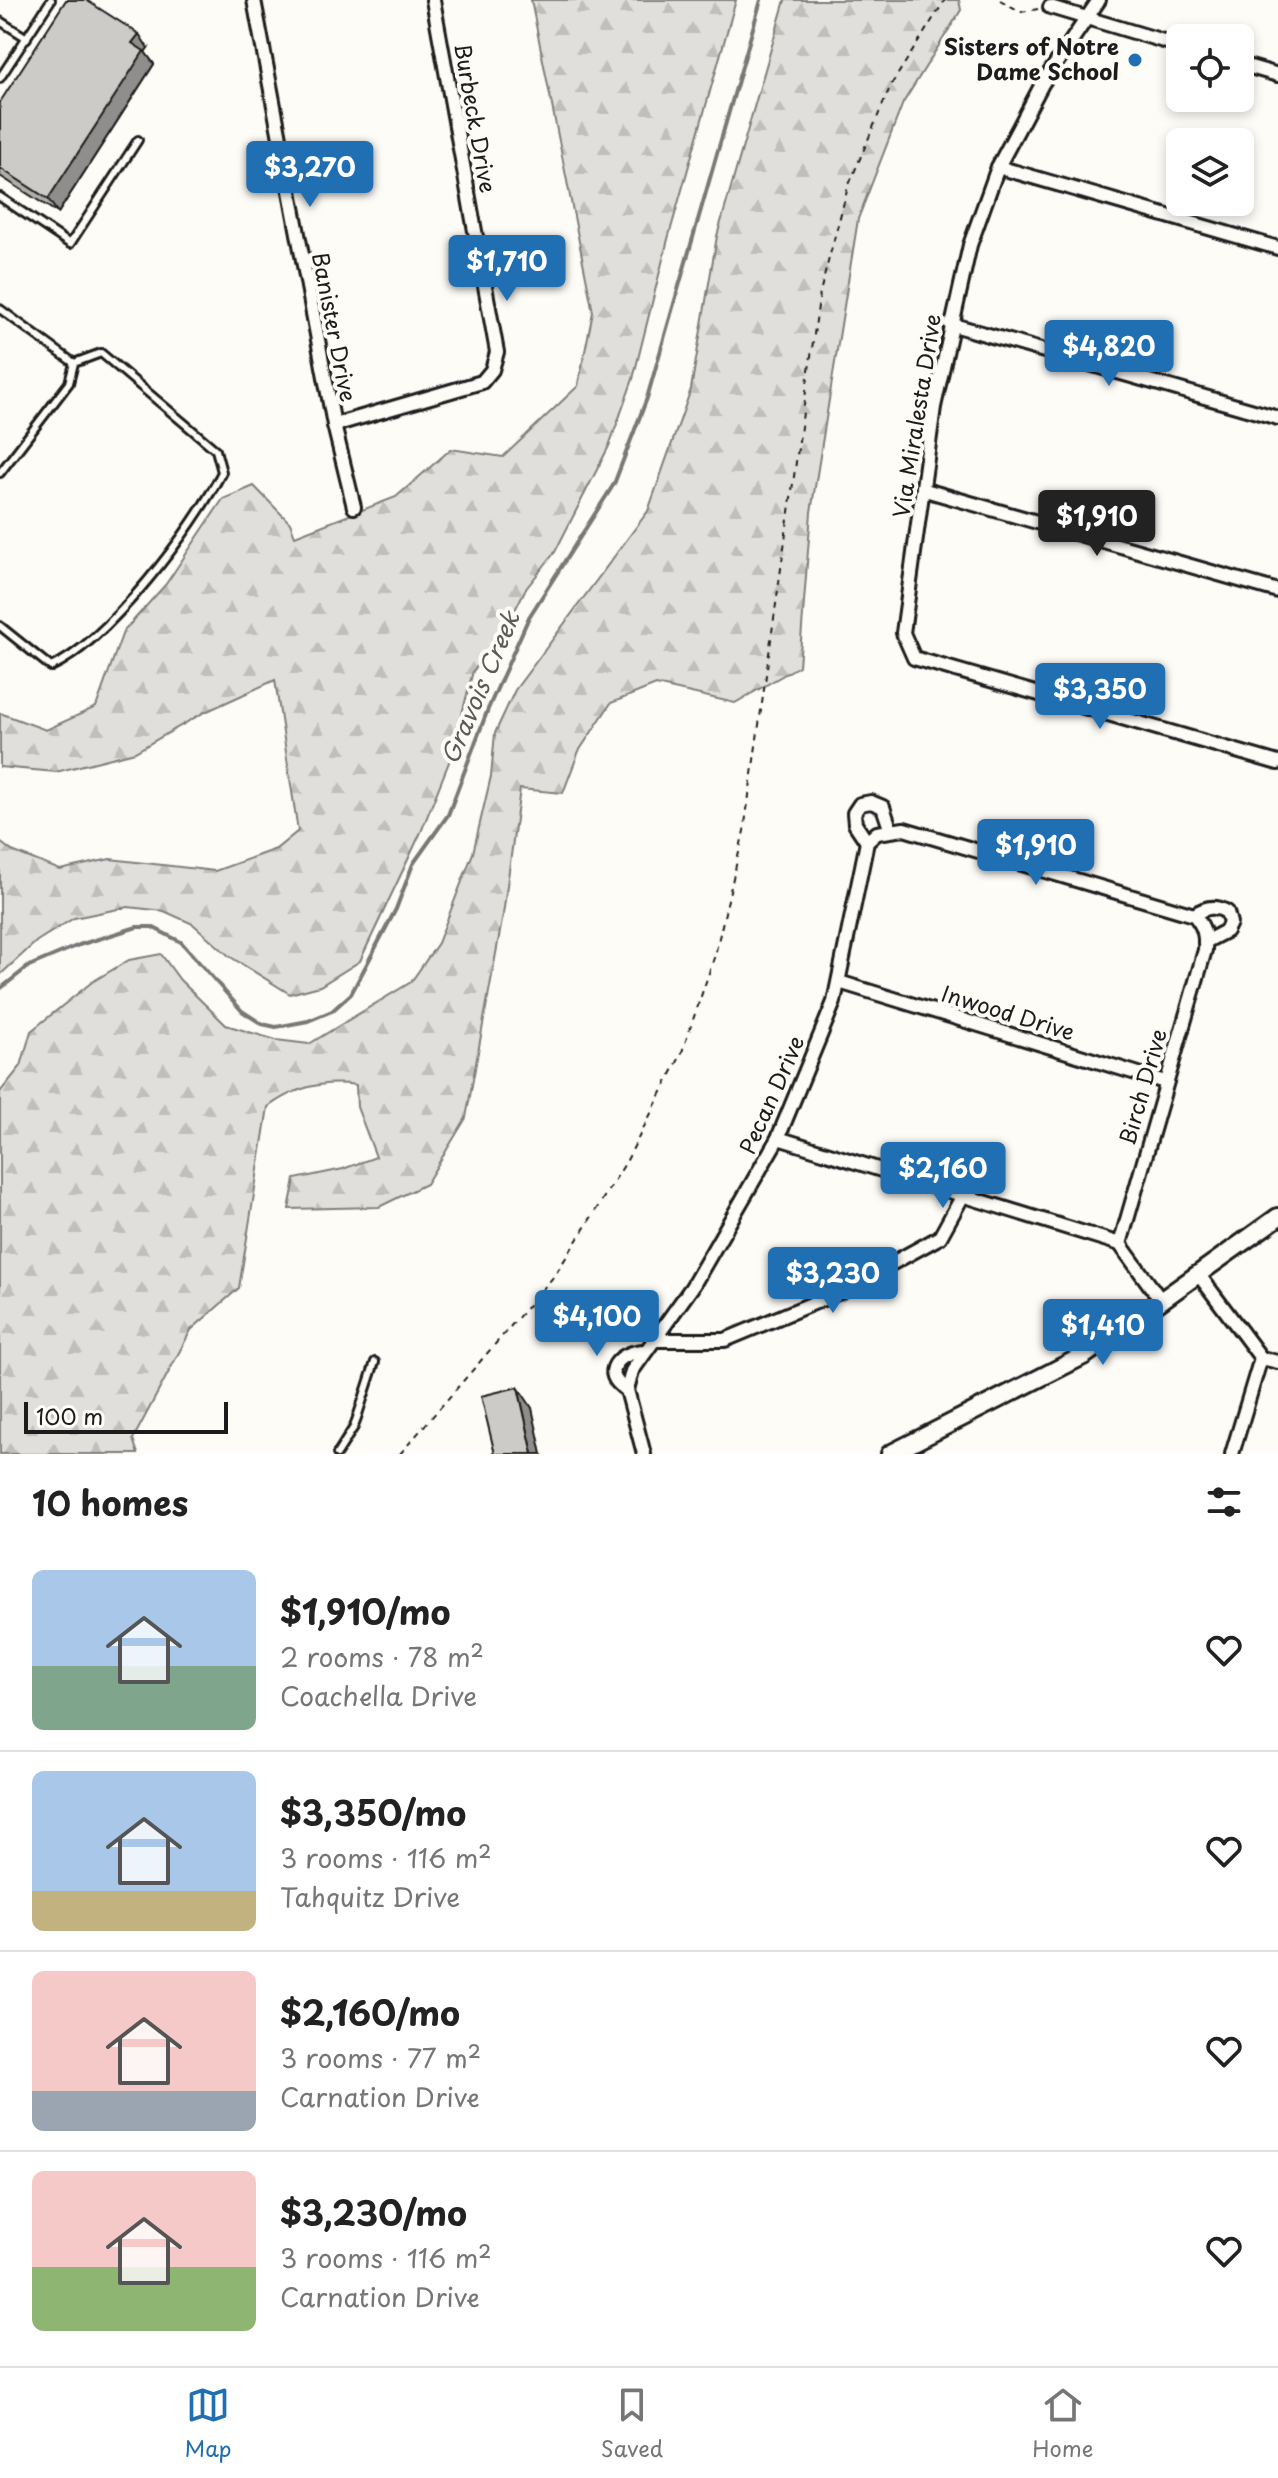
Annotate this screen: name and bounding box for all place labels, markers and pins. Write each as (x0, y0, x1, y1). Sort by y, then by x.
place label: Sisters of Notre Dame School (944, 29, 1119, 87)
marker: Sisters of Notre Dame School (1126, 51, 1144, 69)
pin: $3,270 (245, 141, 375, 209)
pin: $1,710 (442, 235, 572, 303)
pin: $4,820 (1044, 320, 1174, 388)
pin: $1,910 (1032, 490, 1162, 558)
pin: $3,350 (1035, 663, 1165, 731)
pin: $1,910 (971, 819, 1101, 887)
pin: $2,160 (878, 1142, 1008, 1210)
pin: $3,230 (768, 1247, 898, 1315)
pin: $4,100 (532, 1290, 662, 1358)
pin: $1,410 (1038, 1299, 1168, 1367)

